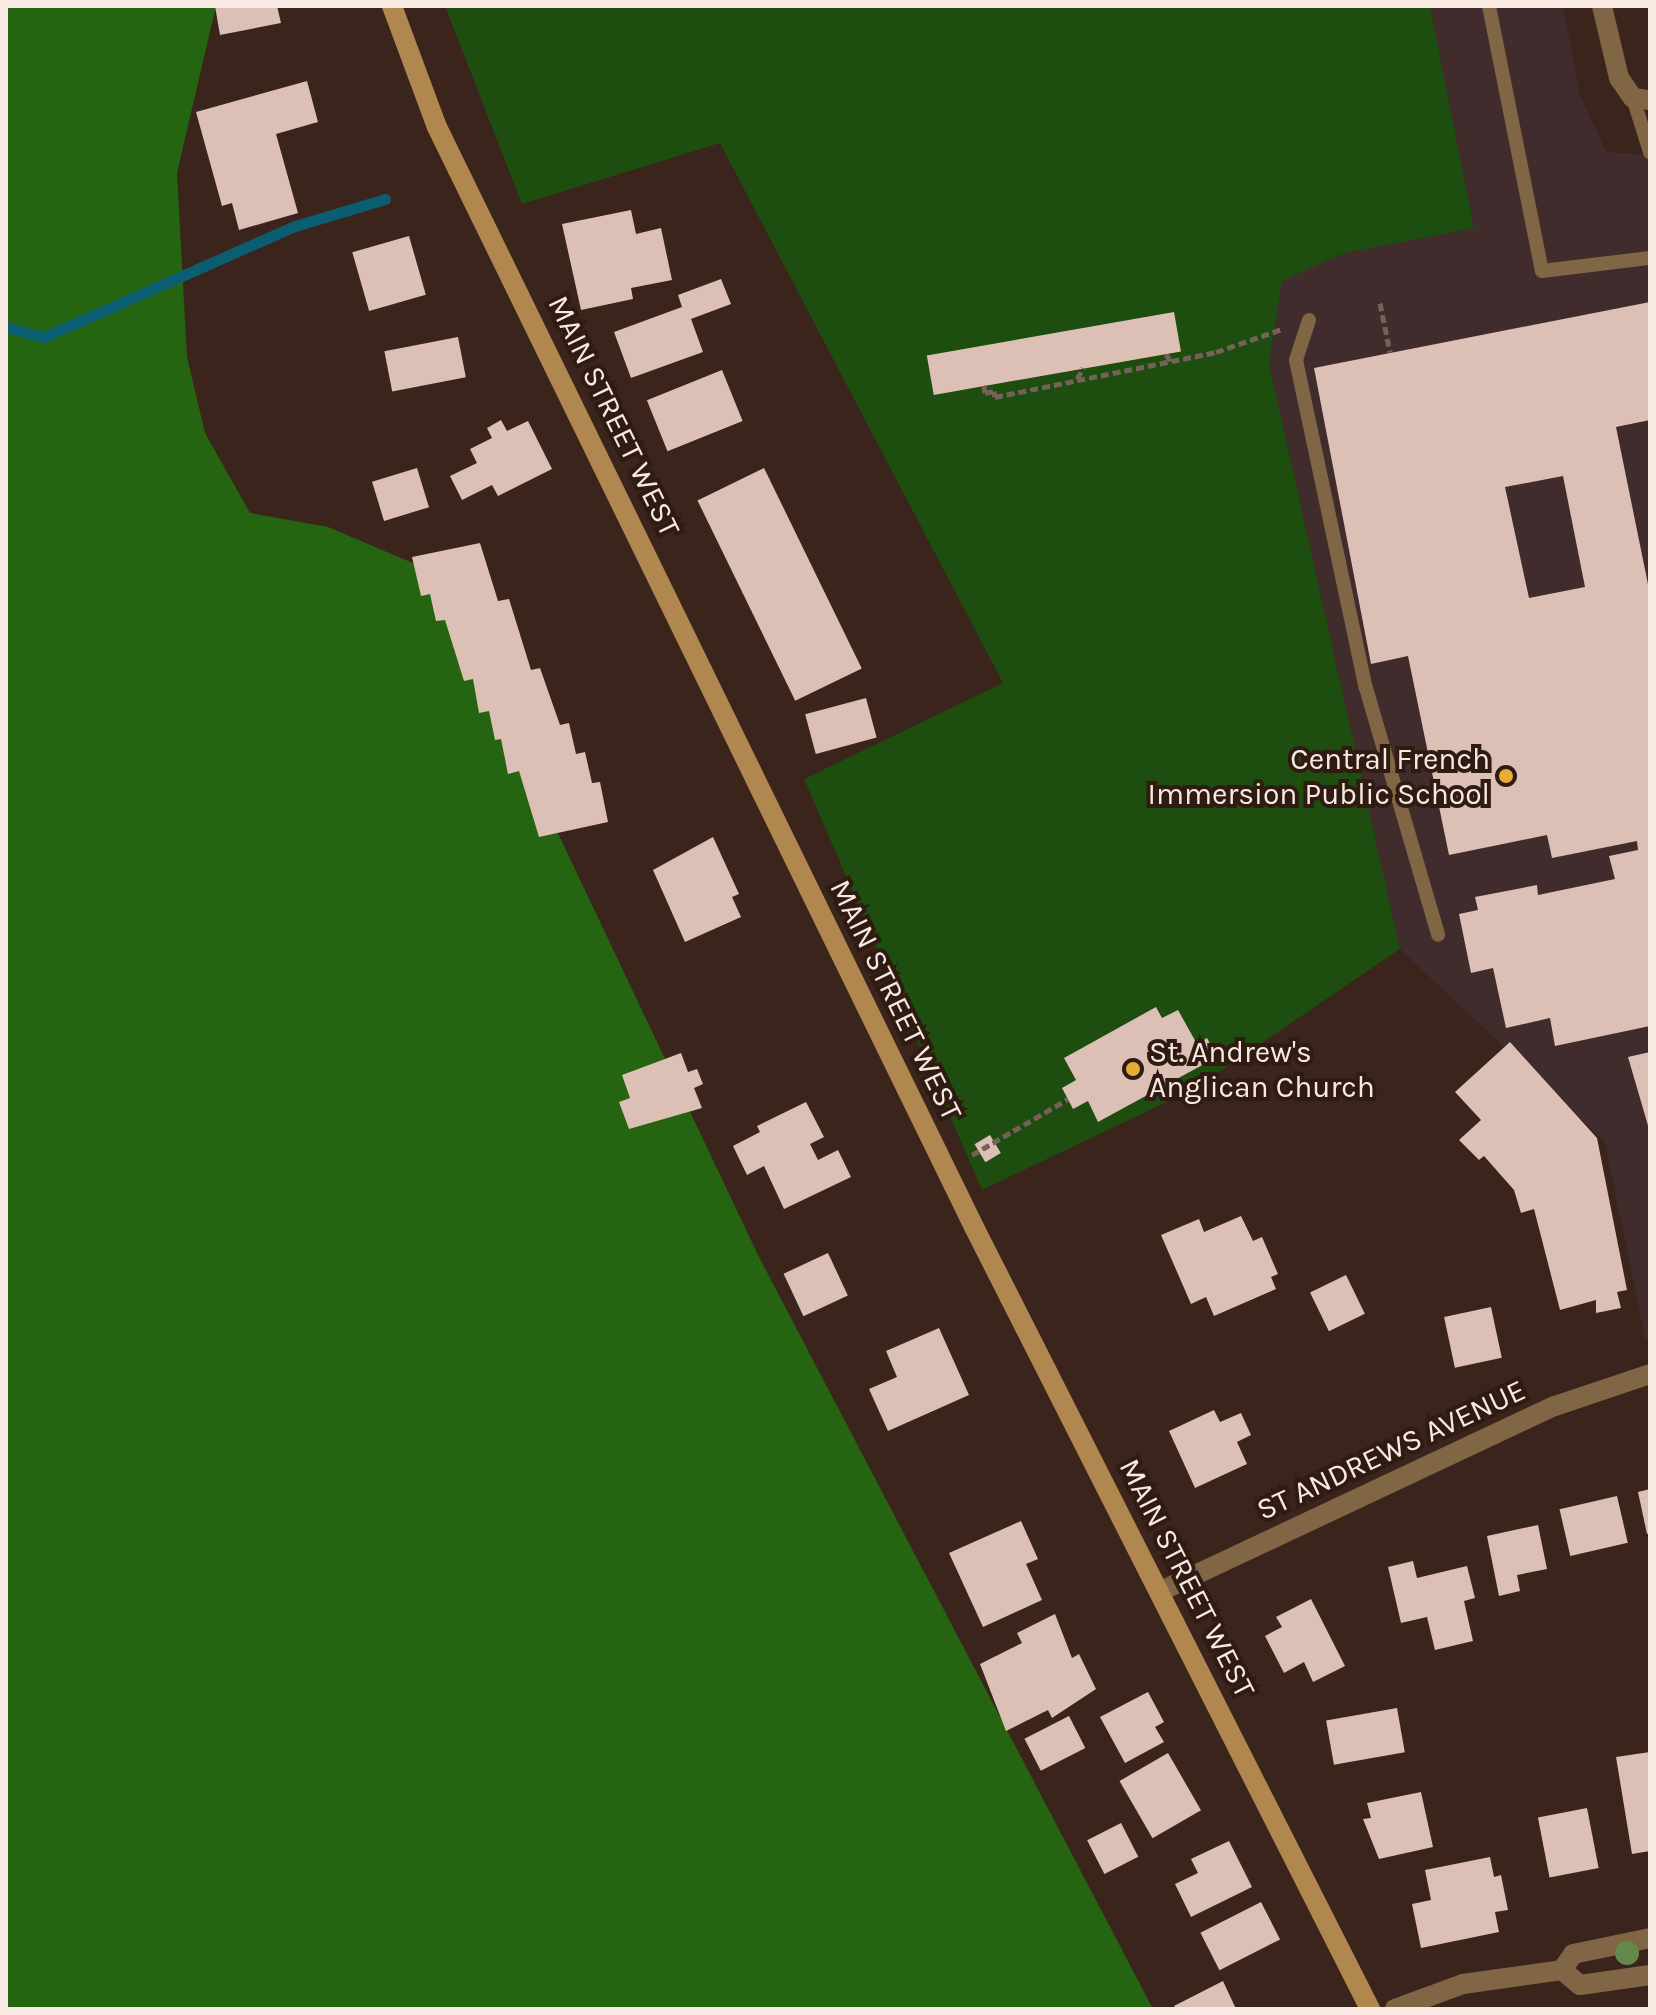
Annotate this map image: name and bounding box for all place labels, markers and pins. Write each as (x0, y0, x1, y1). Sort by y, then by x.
place label: Central French Immersion Public School (1147, 741, 1490, 812)
marker: Central French Immersion Public School (1497, 767, 1515, 785)
place label: St. Andrew's Anglican Church (1149, 1034, 1375, 1104)
marker: St. Andrew's Anglican Church (1124, 1060, 1142, 1078)

